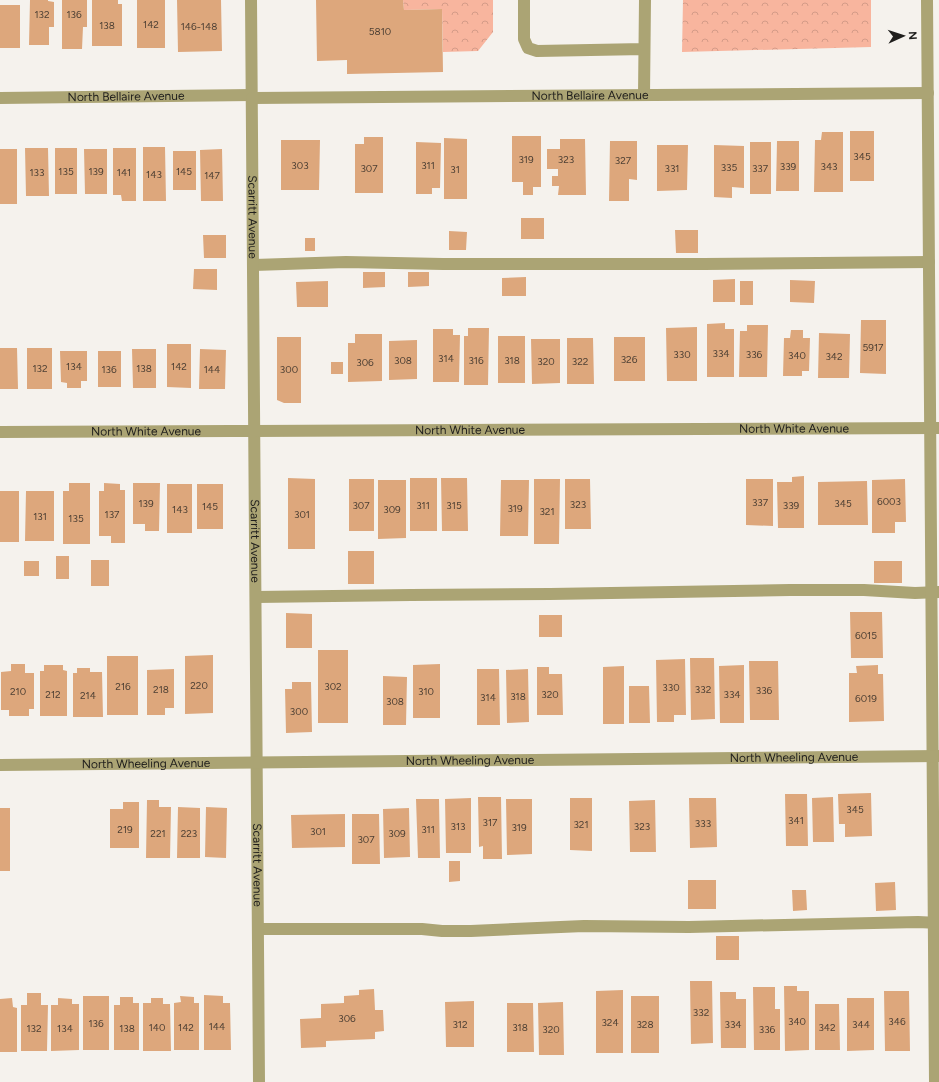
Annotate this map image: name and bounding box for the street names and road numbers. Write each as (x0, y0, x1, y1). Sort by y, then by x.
street label: North Bellaire Avenue (532, 88, 649, 103)
street label: North Bellaire Avenue (67, 89, 185, 104)
street label: Scarritt Avenue (245, 175, 260, 259)
street label: North White Avenue (739, 421, 850, 436)
street label: North White Avenue (415, 423, 526, 437)
street label: North White Avenue (91, 424, 202, 439)
street label: Scarritt Avenue (248, 499, 262, 583)
street label: North Wheeling Avenue (730, 750, 859, 765)
street label: North Wheeling Avenue (406, 753, 535, 768)
street label: North Wheeling Avenue (82, 756, 211, 771)
street label: Scarritt Avenue (250, 823, 265, 907)

